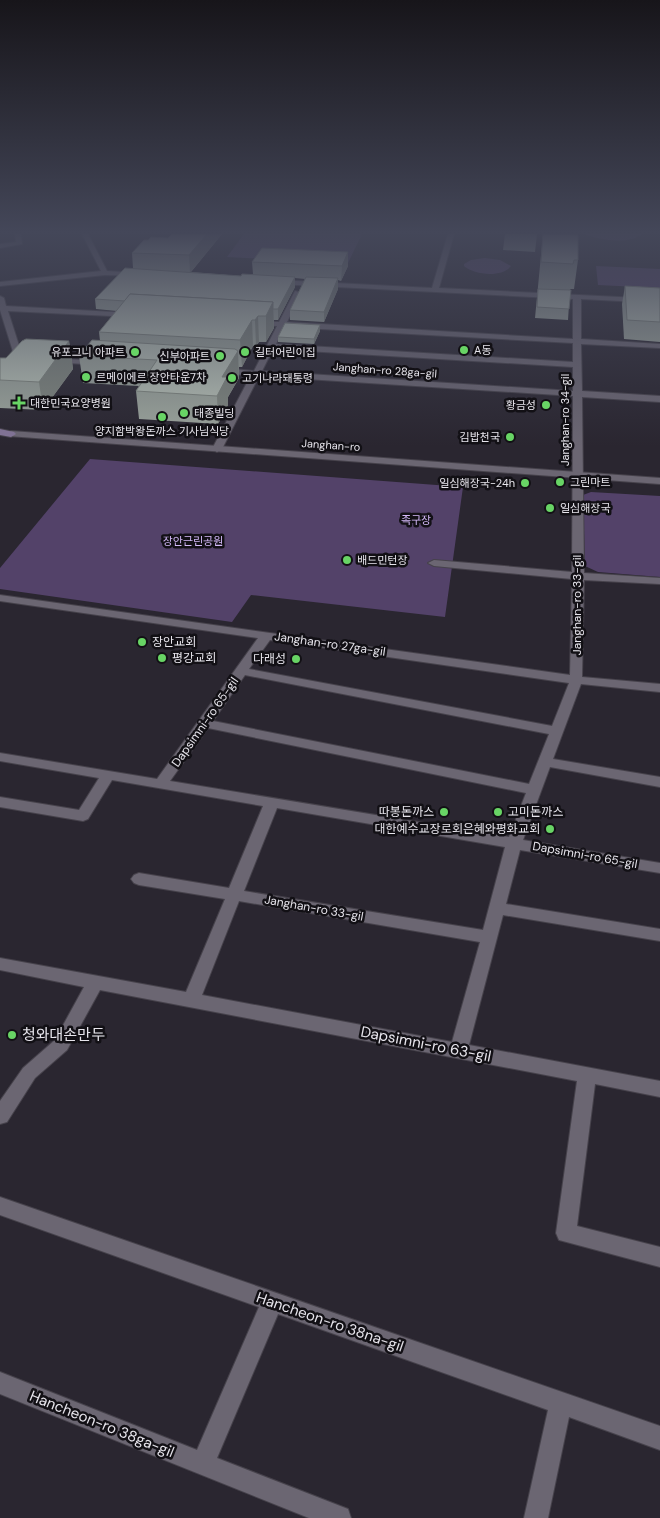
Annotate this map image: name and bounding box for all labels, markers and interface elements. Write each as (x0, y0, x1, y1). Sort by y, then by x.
place label: A동 (474, 343, 491, 357)
marker: A동 (458, 344, 470, 356)
place label: 유포그니 아파트 (51, 345, 125, 359)
place label: 길터어린이집 (255, 345, 316, 359)
marker: 유포그니 아파트 (129, 346, 141, 358)
marker: 길터어린이집 (239, 346, 251, 358)
place label: 신부아파트 (159, 349, 210, 363)
marker: 신부아파트 (214, 350, 226, 362)
street label: Janghan-ro 28ga-gil (333, 359, 437, 381)
place label: 르메이에르 장안타운7차 (96, 370, 206, 384)
marker: 르메이에르 장안타운7차 (80, 371, 92, 383)
place label: 고기나라돼통령 (242, 371, 313, 385)
marker: 고기나라돼통령 (226, 372, 238, 384)
street label: Janghan-ro 34-gil (558, 374, 572, 466)
marker: 대한민국요양병원 (12, 396, 26, 410)
place label: 대한민국요양병원 (30, 396, 111, 410)
place label: 황금성 (506, 398, 536, 412)
marker: 황금성 (540, 399, 552, 411)
place label: 태종빌딩 (194, 406, 234, 420)
marker: 태종빌딩 (178, 407, 190, 419)
marker: 양지함박왕돈까스 기사님식당 (156, 411, 168, 423)
place label: 양지함박왕돈까스 기사님식당 (95, 424, 229, 438)
place label: 김밥천국 (460, 430, 500, 444)
marker: 김밥천국 (504, 431, 516, 443)
street label: Janghan-ro (301, 436, 361, 454)
place label: 그린마트 (570, 475, 610, 489)
place label: 일심해장국-24h (439, 476, 515, 490)
marker: 그린마트 (554, 476, 566, 488)
marker: 일심해장국-24h (519, 477, 531, 489)
place label: 일심해장국 (560, 501, 611, 515)
marker: 일심해장국 (544, 502, 556, 514)
park label: 족구장 (401, 513, 431, 527)
park label: 장안근린공원 (163, 534, 223, 548)
place label: 배드민턴장 (357, 553, 408, 567)
marker: 배드민턴장 (341, 554, 353, 566)
street label: Janghan-ro 33-gil (569, 555, 585, 655)
street label: Janghan-ro 27ga-gil (273, 628, 387, 660)
place label: 장안교회 (152, 634, 196, 650)
marker: 장안교회 (136, 636, 148, 648)
place label: 평강교회 (172, 650, 216, 666)
place label: 다래성 (253, 651, 286, 667)
marker: 평강교회 (156, 652, 168, 664)
marker: 다래성 (290, 653, 302, 665)
street label: Dapsimni-ro 65-gil (168, 674, 242, 770)
place label: 따봉돈까스 (379, 804, 434, 820)
place label: 고미돈까스 (508, 804, 563, 820)
marker: 따봉돈까스 (438, 806, 450, 818)
marker: 고미돈까스 (492, 806, 504, 818)
place label: 대한예수교장로회은혜와평화교회 (374, 821, 540, 837)
marker: 대한예수교장로회은혜와평화교회 (544, 823, 556, 835)
street label: Dapsimni-ro 65-gil (531, 838, 639, 872)
street label: Janghan-ro 33-gil (263, 891, 365, 925)
street label: Dapsimni-ro 63-gil (359, 1022, 493, 1066)
place label: 청와대손만두 (22, 1025, 105, 1045)
marker: 청와대손만두 (6, 1029, 18, 1041)
street label: Hancheon-ro 38na-gil (254, 1287, 406, 1357)
street label: Hancheon-ro 38ga-gil (27, 1386, 177, 1462)

